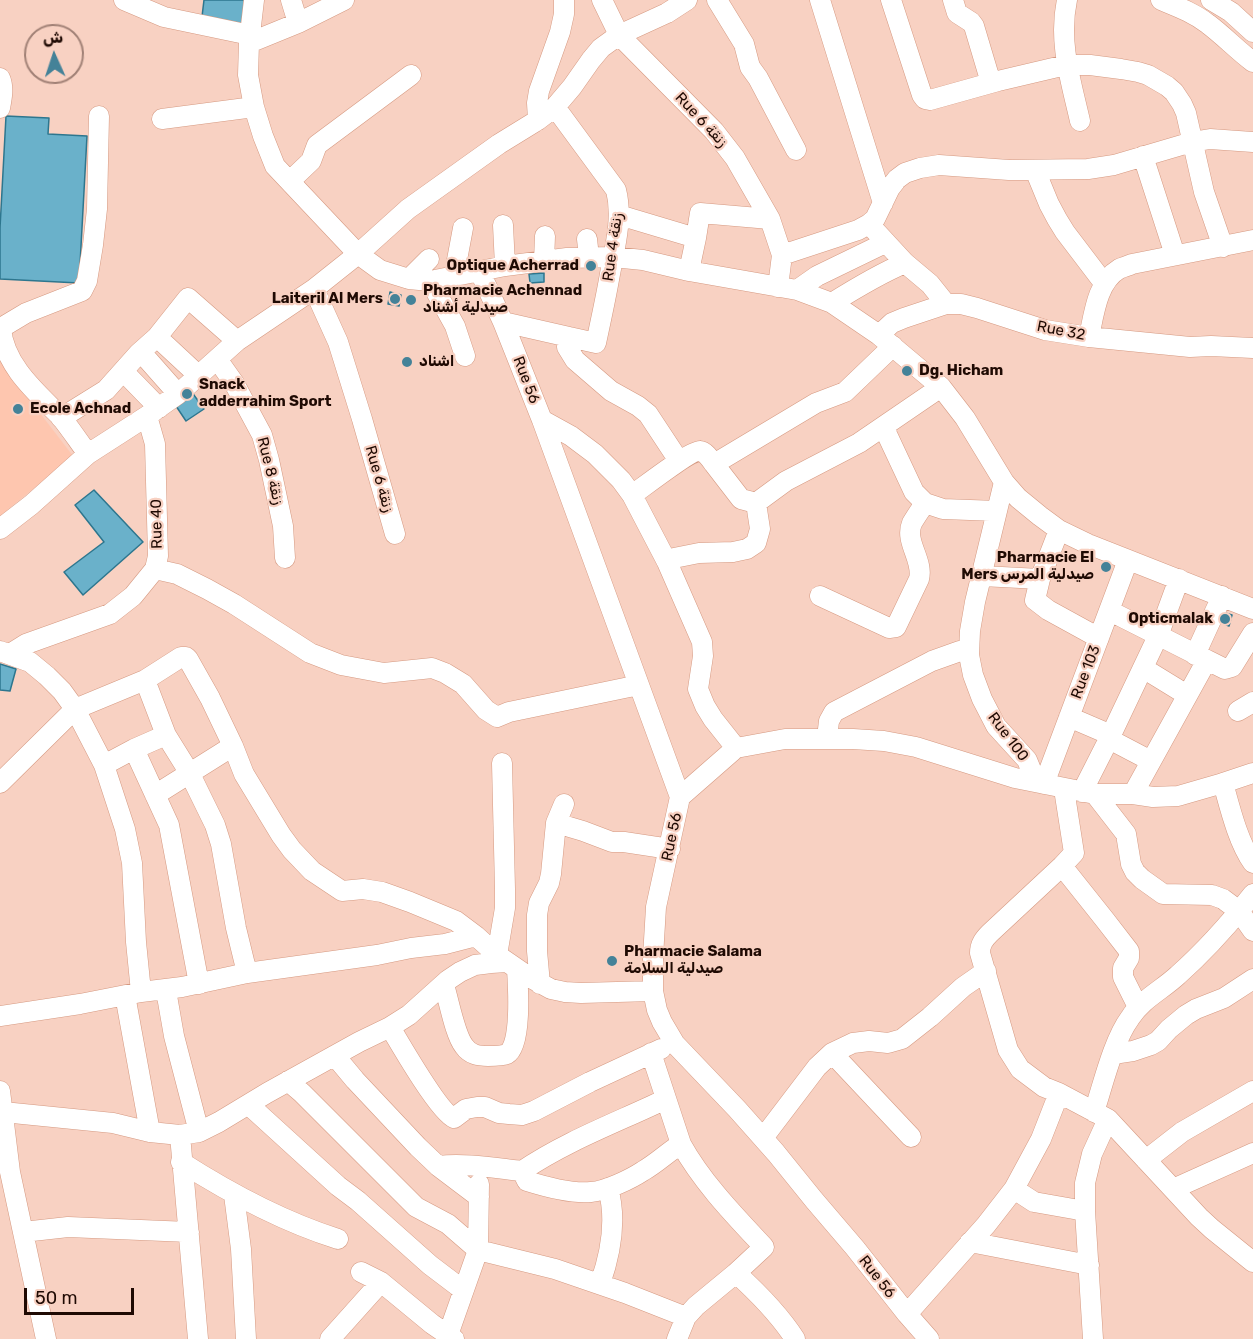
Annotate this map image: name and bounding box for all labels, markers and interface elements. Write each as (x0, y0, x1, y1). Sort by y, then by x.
north arrow (24, 24, 84, 84)
text: ش (43, 28, 64, 48)
street label: Rue 6 زنقة (671, 89, 731, 151)
street label: Rue 4 زنقة (599, 212, 627, 282)
place label: Optique Acherrad (446, 257, 579, 275)
marker: Optique Acherrad (584, 259, 598, 273)
place label: Pharmacie Achennad صيدلية أشناد (423, 282, 582, 317)
place label: Laiteril Al Mers (272, 290, 383, 308)
marker: Laiteril Al Mers (388, 292, 402, 306)
marker: Pharmacie Achennad صيدلية أشناد (404, 293, 418, 307)
street label: Rue 32 (1035, 318, 1087, 344)
place label: اشناد (419, 353, 454, 371)
street label: Rue 56 (509, 354, 543, 406)
marker: اشناد (400, 355, 414, 369)
place label: Dg. Hicham (919, 362, 1003, 380)
marker: Dg. Hicham (900, 364, 914, 378)
place label: Snack adderrahim Sport (199, 376, 331, 411)
marker: Snack adderrahim Sport (180, 387, 194, 401)
place label: Ecole Achnad (30, 400, 131, 418)
marker: Ecole Achnad (11, 402, 25, 416)
street label: Rue 8 زنقة (253, 435, 287, 507)
street label: Rue 6 زنقة (361, 444, 397, 514)
street label: Rue 40 (148, 499, 166, 549)
place label: Pharmacie El Mers صيدلية المرس (961, 549, 1094, 584)
marker: Pharmacie El Mers صيدلية المرس (1099, 560, 1113, 574)
place label: Opticmalak (1128, 610, 1213, 628)
marker: Opticmalak (1218, 612, 1232, 626)
street label: Rue 103 (1068, 643, 1104, 701)
street label: Rue 100 (984, 709, 1032, 765)
street label: Rue 56 (658, 811, 686, 863)
place label: Pharmacie Salama صيدلية السلامة (624, 943, 762, 978)
marker: Pharmacie Salama صيدلية السلامة (605, 954, 619, 968)
street label: Rue 56 (855, 1252, 899, 1302)
scale bar (27, 1276, 136, 1314)
text: 50 m (35, 1287, 78, 1309)

